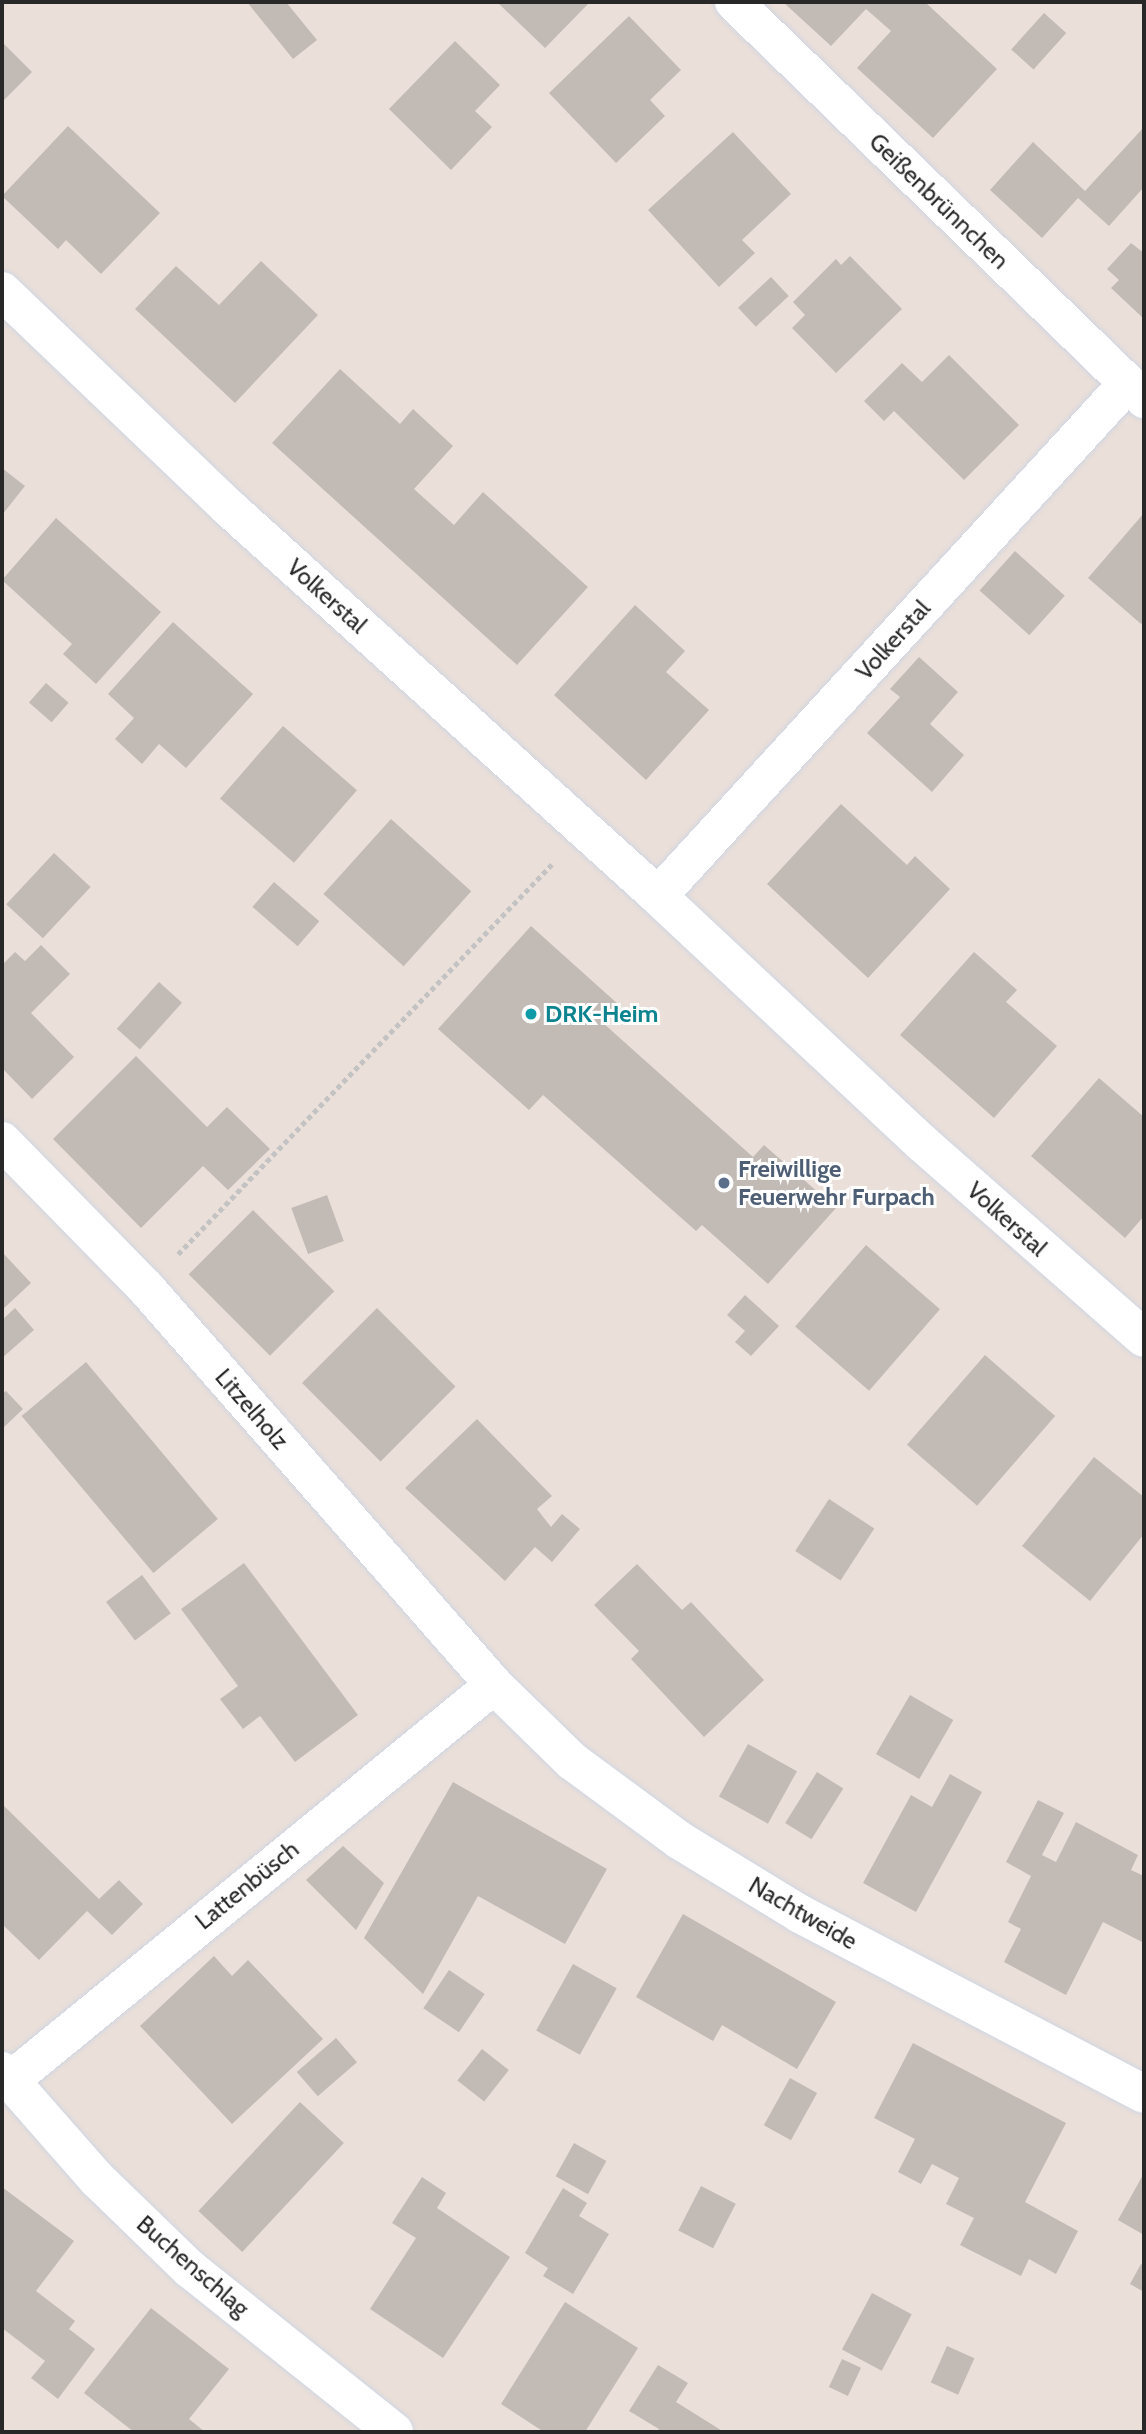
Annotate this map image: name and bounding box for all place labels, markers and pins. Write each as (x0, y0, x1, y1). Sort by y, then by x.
place label: DRK-Heim (545, 1000, 658, 1028)
marker: DRK-Heim (523, 1006, 539, 1022)
place label: Freiwillige Feuerwehr Furpach (738, 1155, 935, 1211)
marker: Freiwillige Feuerwehr Furpach (716, 1175, 732, 1191)

